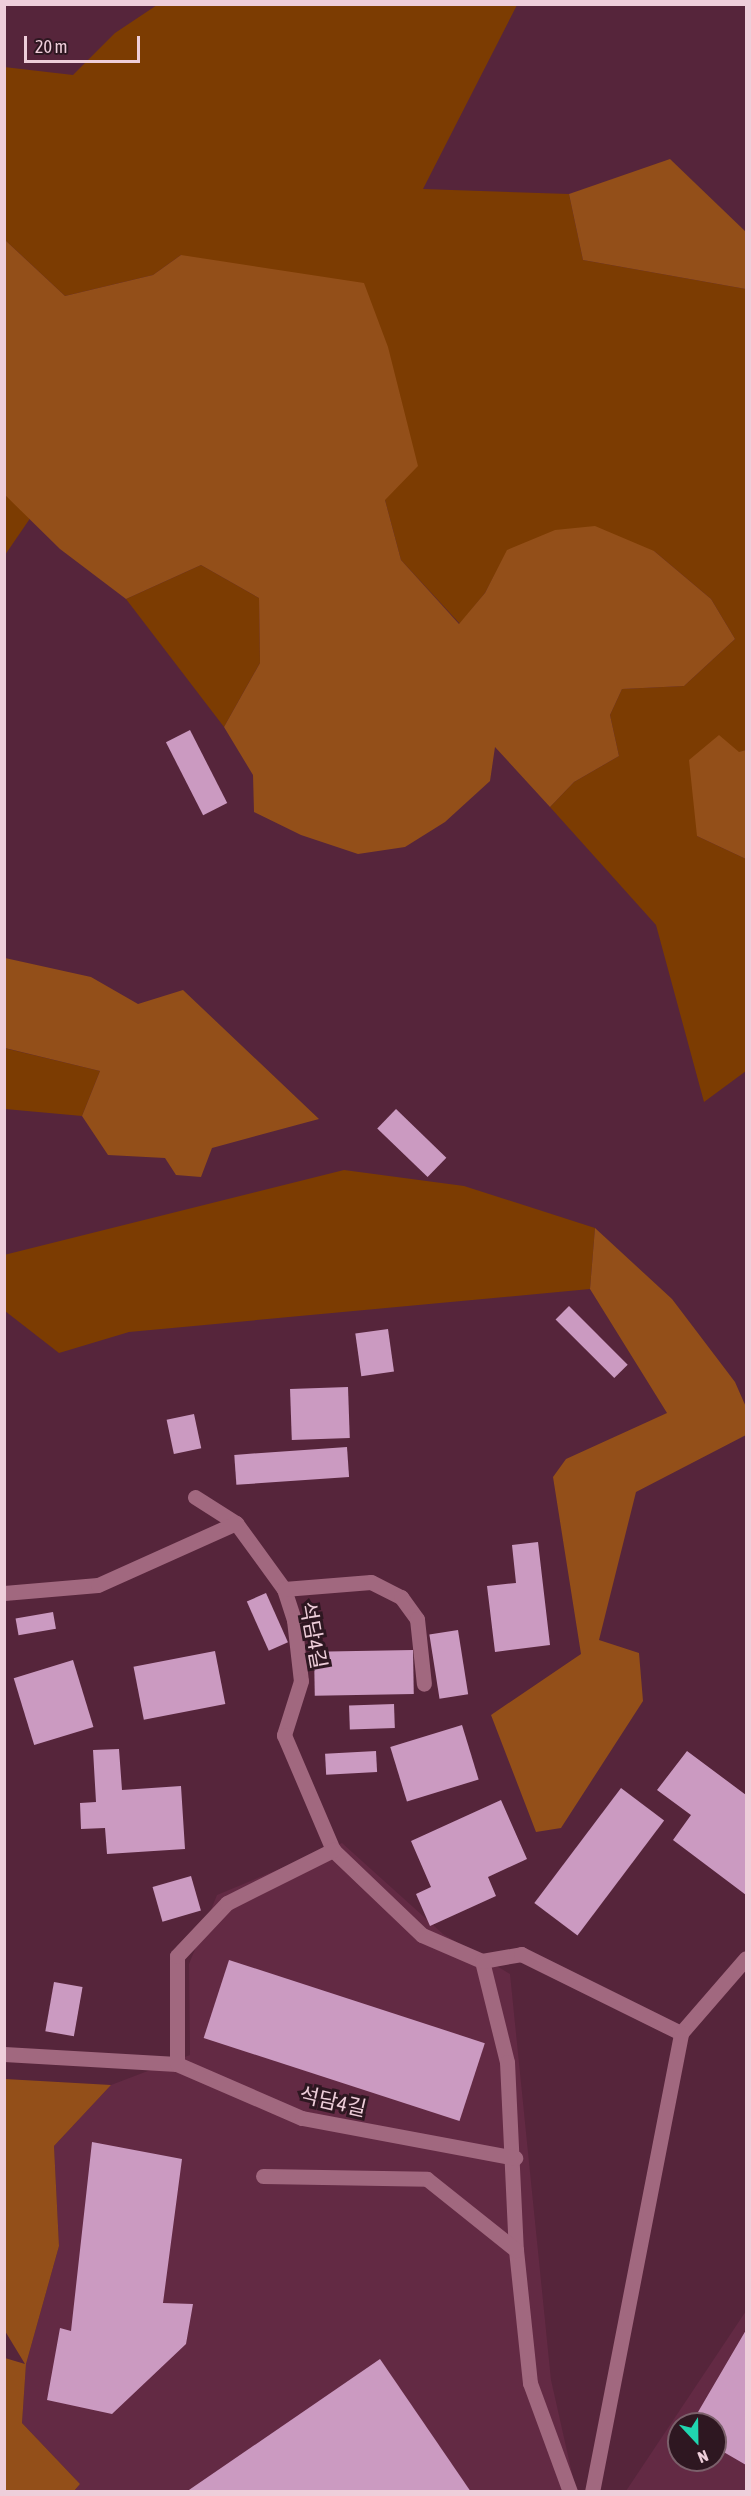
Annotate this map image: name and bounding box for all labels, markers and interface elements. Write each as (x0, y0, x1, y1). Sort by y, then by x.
scale bar (27, 24, 142, 62)
text: 20 m (35, 36, 67, 57)
street label: 석담4길 (296, 1599, 332, 1671)
street label: 석담4길 (297, 2081, 369, 2121)
north arrow (667, 2412, 727, 2472)
text: N (695, 2447, 711, 2467)

